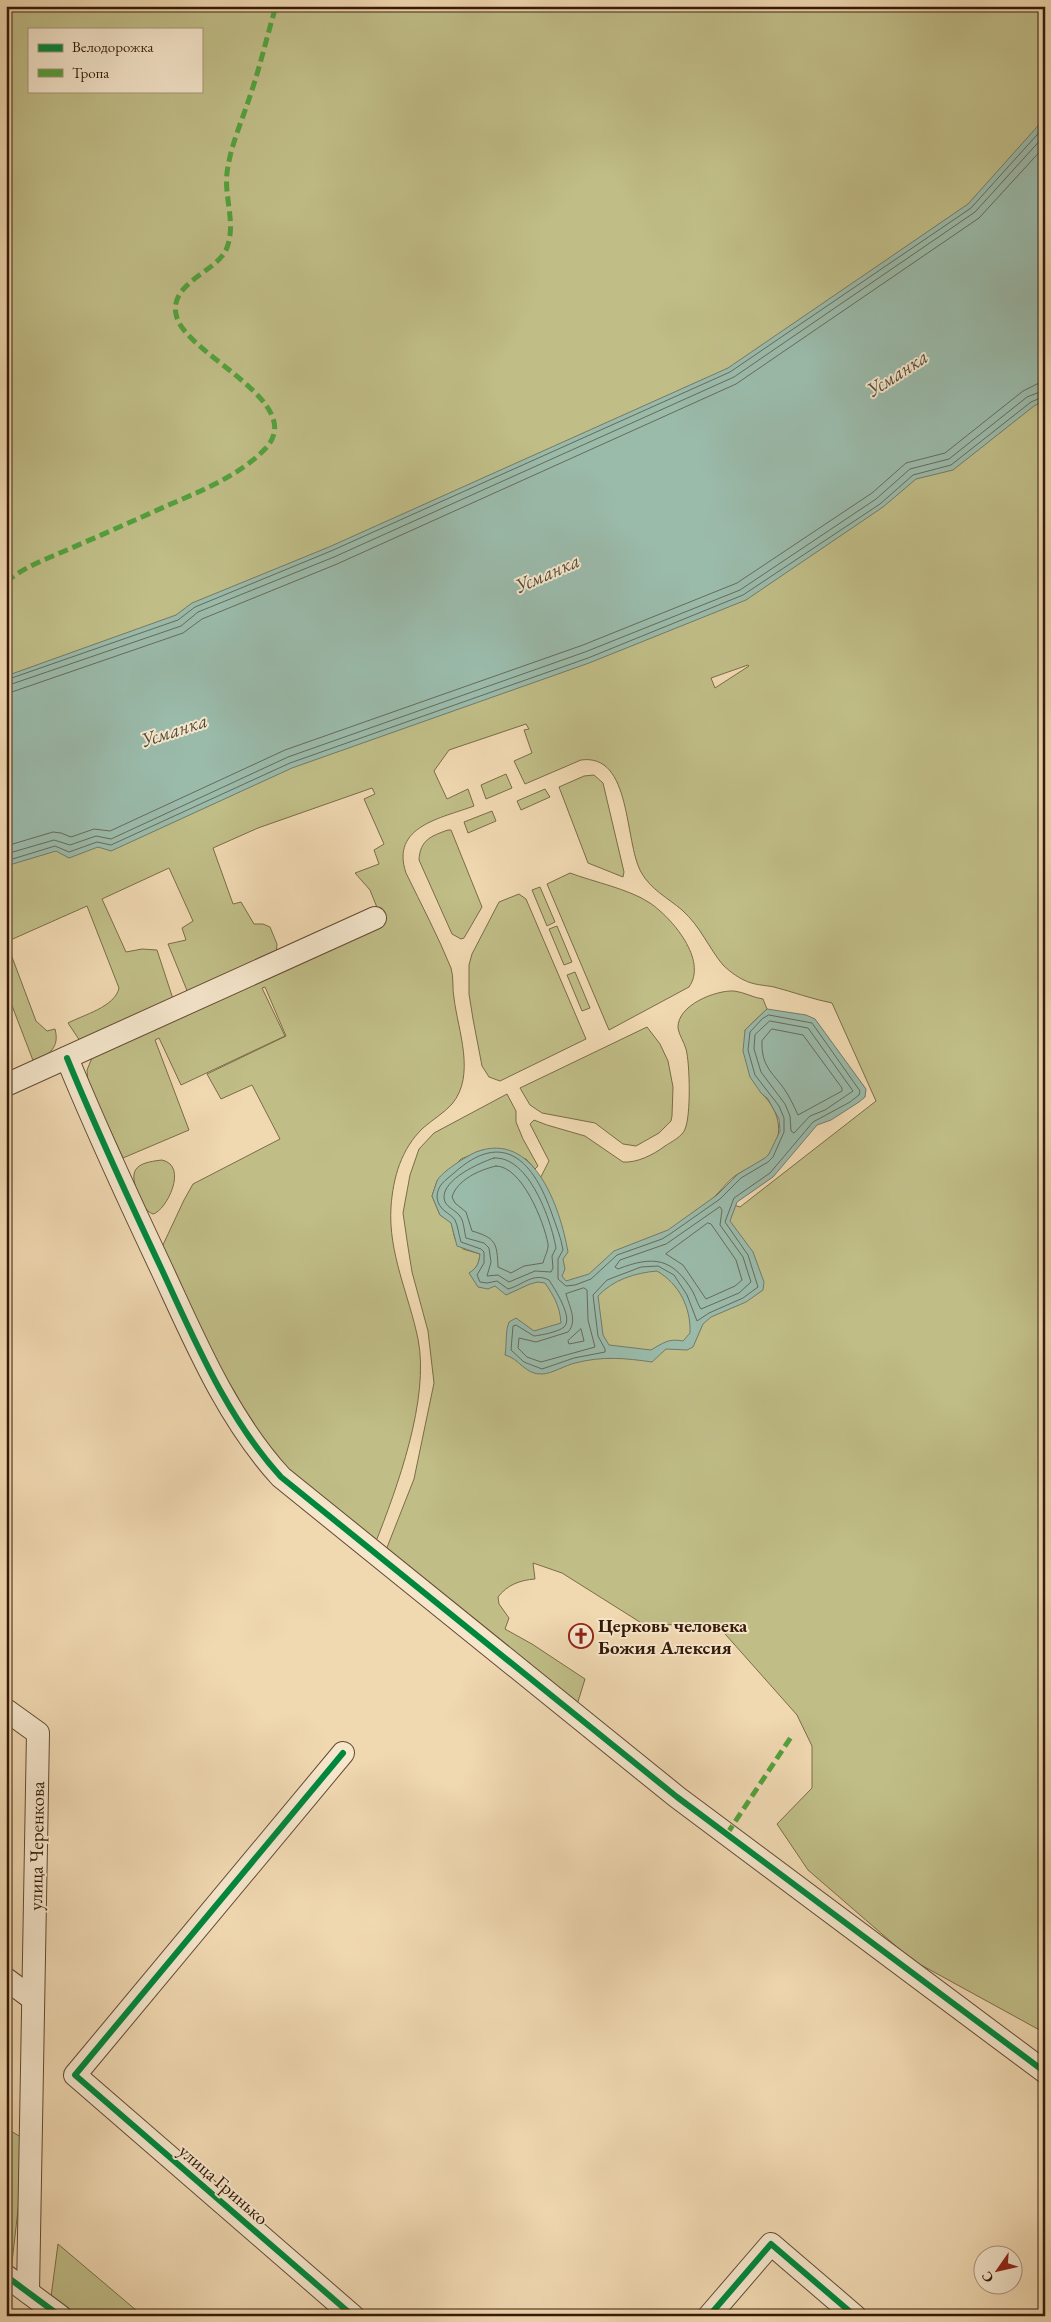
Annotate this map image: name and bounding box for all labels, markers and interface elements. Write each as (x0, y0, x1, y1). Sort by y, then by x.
legend (28, 28, 202, 92)
text: Велодорожка (72, 37, 153, 56)
text: Тропа (72, 63, 109, 82)
water label: Усманка (861, 343, 933, 403)
water label: Усманка (510, 547, 584, 599)
water label: Усманка (137, 707, 211, 753)
place label: Церковь человека Божия Алексия (598, 1613, 748, 1660)
church icon: Церковь человека Божия Алексия (568, 1623, 594, 1649)
street label: улица Черенкова (23, 1781, 50, 1911)
street label: улица Гринько (173, 2138, 274, 2230)
north arrow (974, 2244, 1024, 2294)
text: С (977, 2268, 997, 2286)

